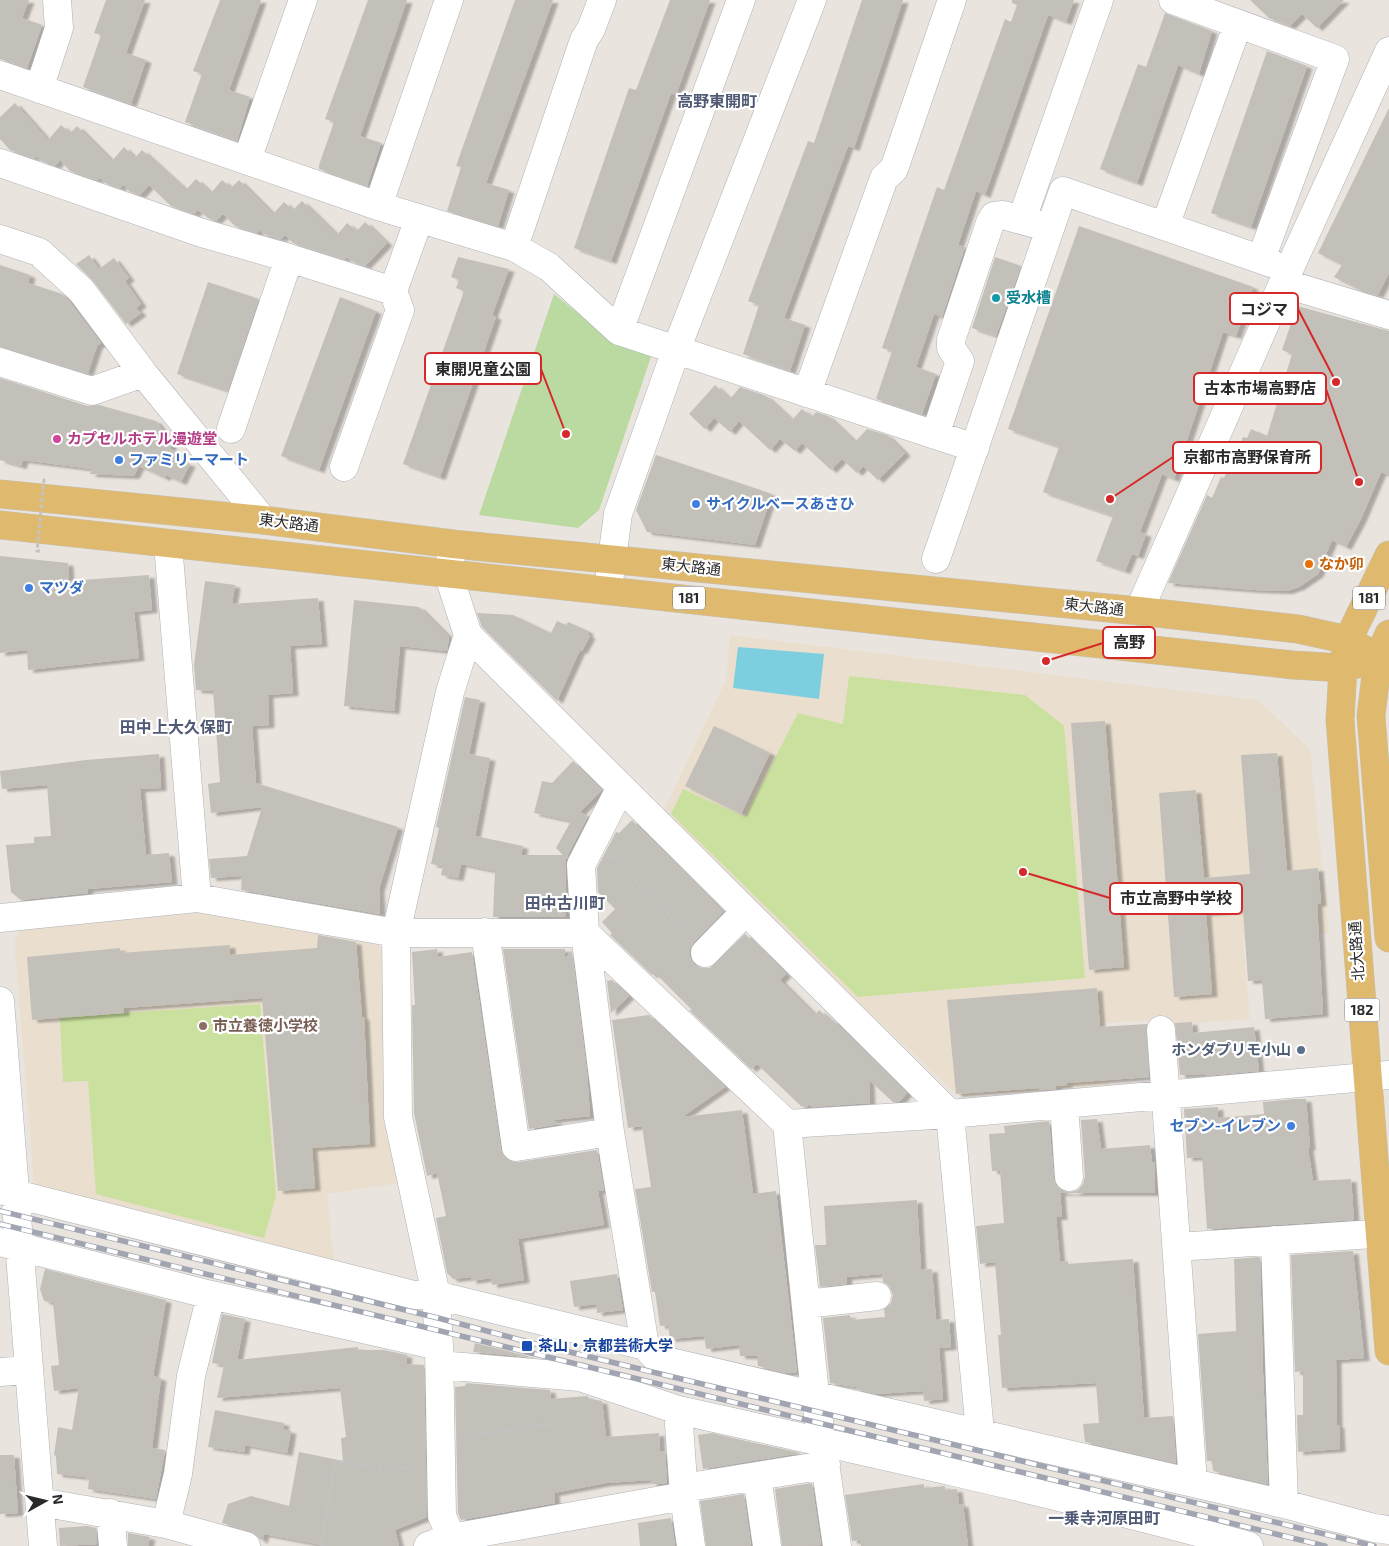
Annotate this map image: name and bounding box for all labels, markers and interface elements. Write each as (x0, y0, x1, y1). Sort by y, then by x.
district label: 高野東開町 (677, 91, 757, 110)
place label: 受水槽 (1006, 288, 1051, 306)
marker: 受水槽 (990, 292, 1002, 304)
callout: コジマ (1230, 293, 1298, 324)
text: コジマ (1240, 299, 1288, 318)
callout: 東開児童公園 (425, 353, 541, 384)
text: 東開児童公園 (435, 359, 531, 378)
callout: 古本市場高野店 (1194, 373, 1326, 404)
text: 古本市場高野店 (1204, 378, 1316, 397)
place label: カプセルホテル漫遊堂 (67, 429, 217, 447)
marker: カプセルホテル漫遊堂 (51, 433, 63, 445)
callout: 京都市高野保育所 (1173, 442, 1321, 473)
text: 京都市高野保育所 (1183, 447, 1311, 466)
place label: ファミリーマート (129, 450, 249, 468)
marker: ファミリーマート (113, 454, 125, 466)
place label: サイクルベースあさひ (706, 494, 855, 512)
marker: サイクルベースあさひ (690, 498, 702, 510)
street label: 東大路通 (258, 509, 320, 535)
street label: 東大路通 (660, 554, 722, 578)
place label: なか卯 (1319, 554, 1364, 572)
marker: なか卯 (1303, 558, 1315, 570)
place label: マツダ (39, 578, 84, 596)
marker: マツダ (23, 582, 35, 594)
road number: 181 (673, 586, 705, 610)
road number: 181 (1353, 586, 1385, 610)
street label: 東大路通 (1063, 594, 1125, 618)
callout: 高野 (1103, 627, 1155, 658)
text: 高野 (1113, 632, 1145, 651)
district label: 田中上大久保町 (120, 717, 232, 736)
callout: 市立高野中学校 (1110, 883, 1242, 914)
text: 市立高野中学校 (1120, 888, 1232, 907)
district label: 田中古川町 (525, 893, 605, 912)
street label: 北大路通 (1345, 921, 1367, 982)
road number: 182 (1344, 998, 1380, 1022)
place label: 市立養徳小学校 (213, 1016, 318, 1034)
marker: 市立養徳小学校 (197, 1020, 209, 1032)
place label: ホンダプリモ小山 (1171, 1040, 1291, 1058)
marker: ホンダプリモ小山 (1295, 1044, 1307, 1056)
place label: セブン-イレブン (1170, 1116, 1281, 1134)
marker: セブン-イレブン (1285, 1120, 1297, 1132)
place label: 茶山・京都芸術大学 (538, 1336, 673, 1354)
marker: 茶山・京都芸術大学 (520, 1339, 534, 1353)
north arrow (20, 1476, 70, 1526)
text: N (49, 1493, 67, 1505)
district label: 一乗寺河原田町 (1048, 1508, 1160, 1527)

